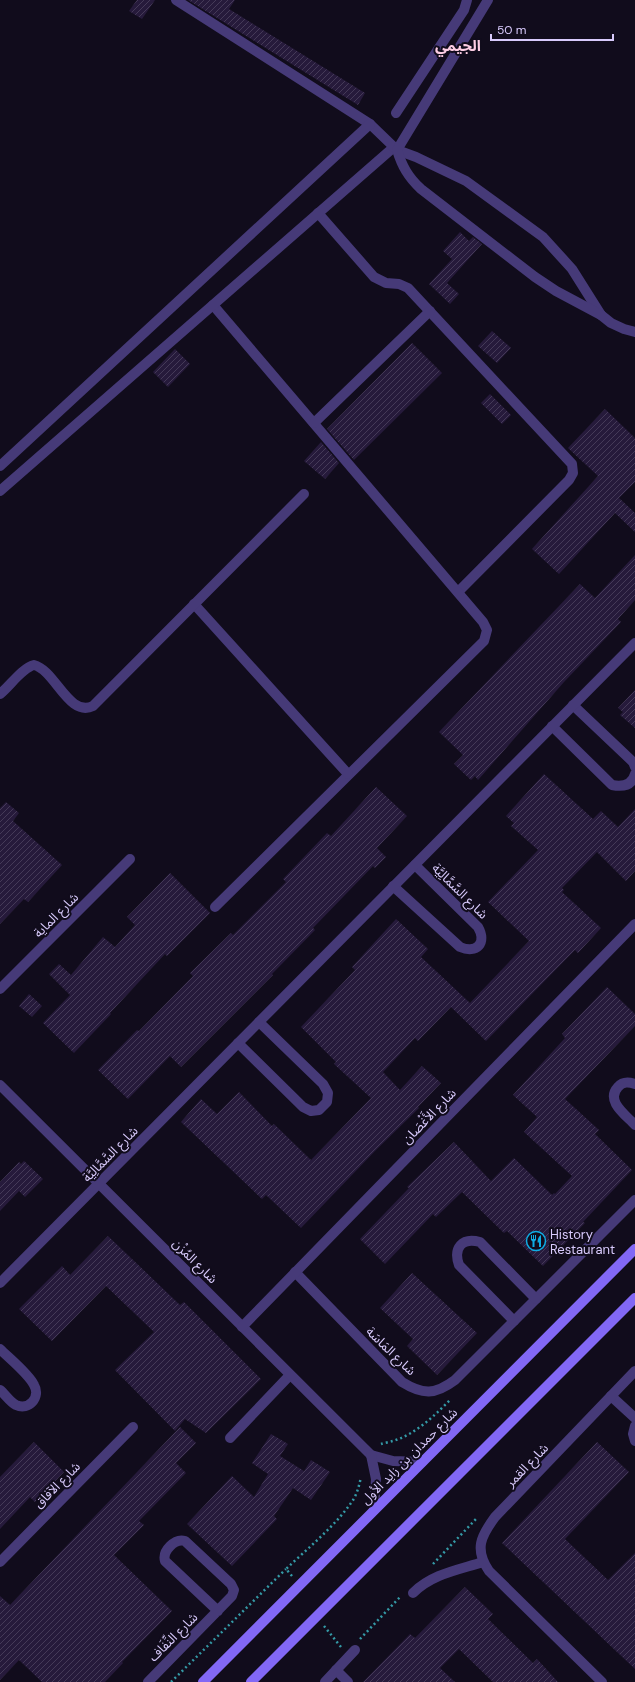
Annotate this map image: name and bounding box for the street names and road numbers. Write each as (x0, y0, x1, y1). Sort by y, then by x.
street label: شارع السَّمَّالِيَّة (427, 859, 492, 924)
street label: شارع الماية (30, 889, 83, 942)
street label: شارع الأَغْصَان (397, 1084, 461, 1149)
street label: شارع السَّمَّالِيَّة (78, 1122, 143, 1187)
street label: شارع المُزْن (167, 1235, 221, 1289)
street label: شارع المَاسَة (361, 1323, 420, 1380)
street label: شارع حمدان بن زايد الأول (357, 1404, 462, 1509)
street label: شارع القمر (501, 1440, 553, 1493)
street label: شارع الآفاق (30, 1458, 85, 1513)
street label: شارع النِّفَاف (145, 1609, 203, 1667)

